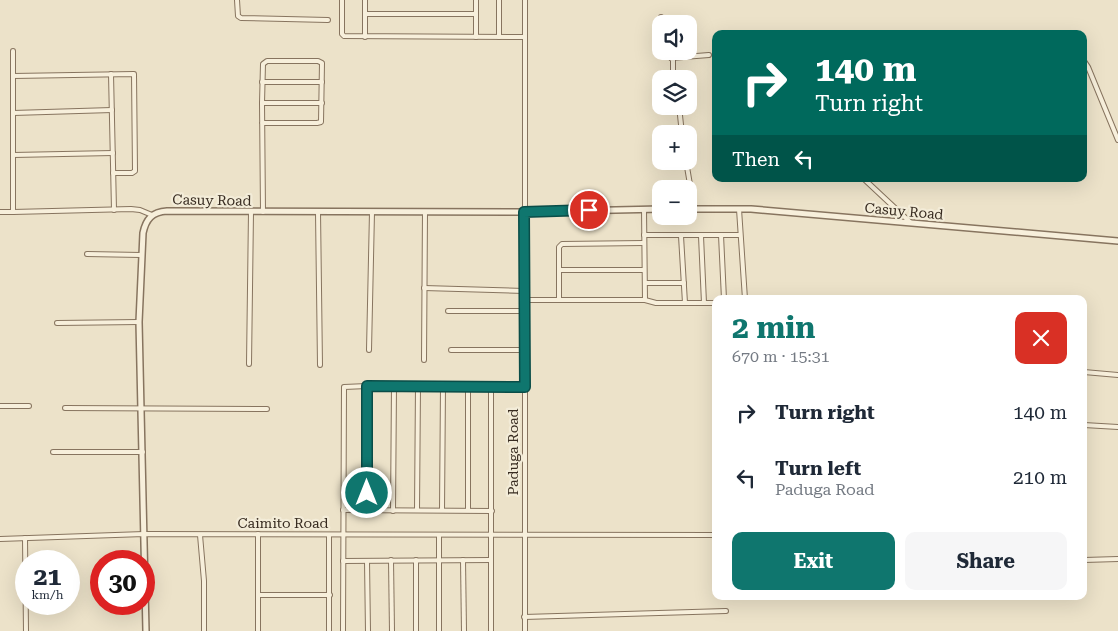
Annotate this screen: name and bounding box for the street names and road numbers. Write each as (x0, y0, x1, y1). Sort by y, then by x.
street label: Casuy Road (172, 191, 252, 209)
street label: Casuy Road (864, 200, 944, 222)
street label: Paduga Road (505, 408, 521, 496)
street label: Caimito Road (238, 515, 328, 531)

